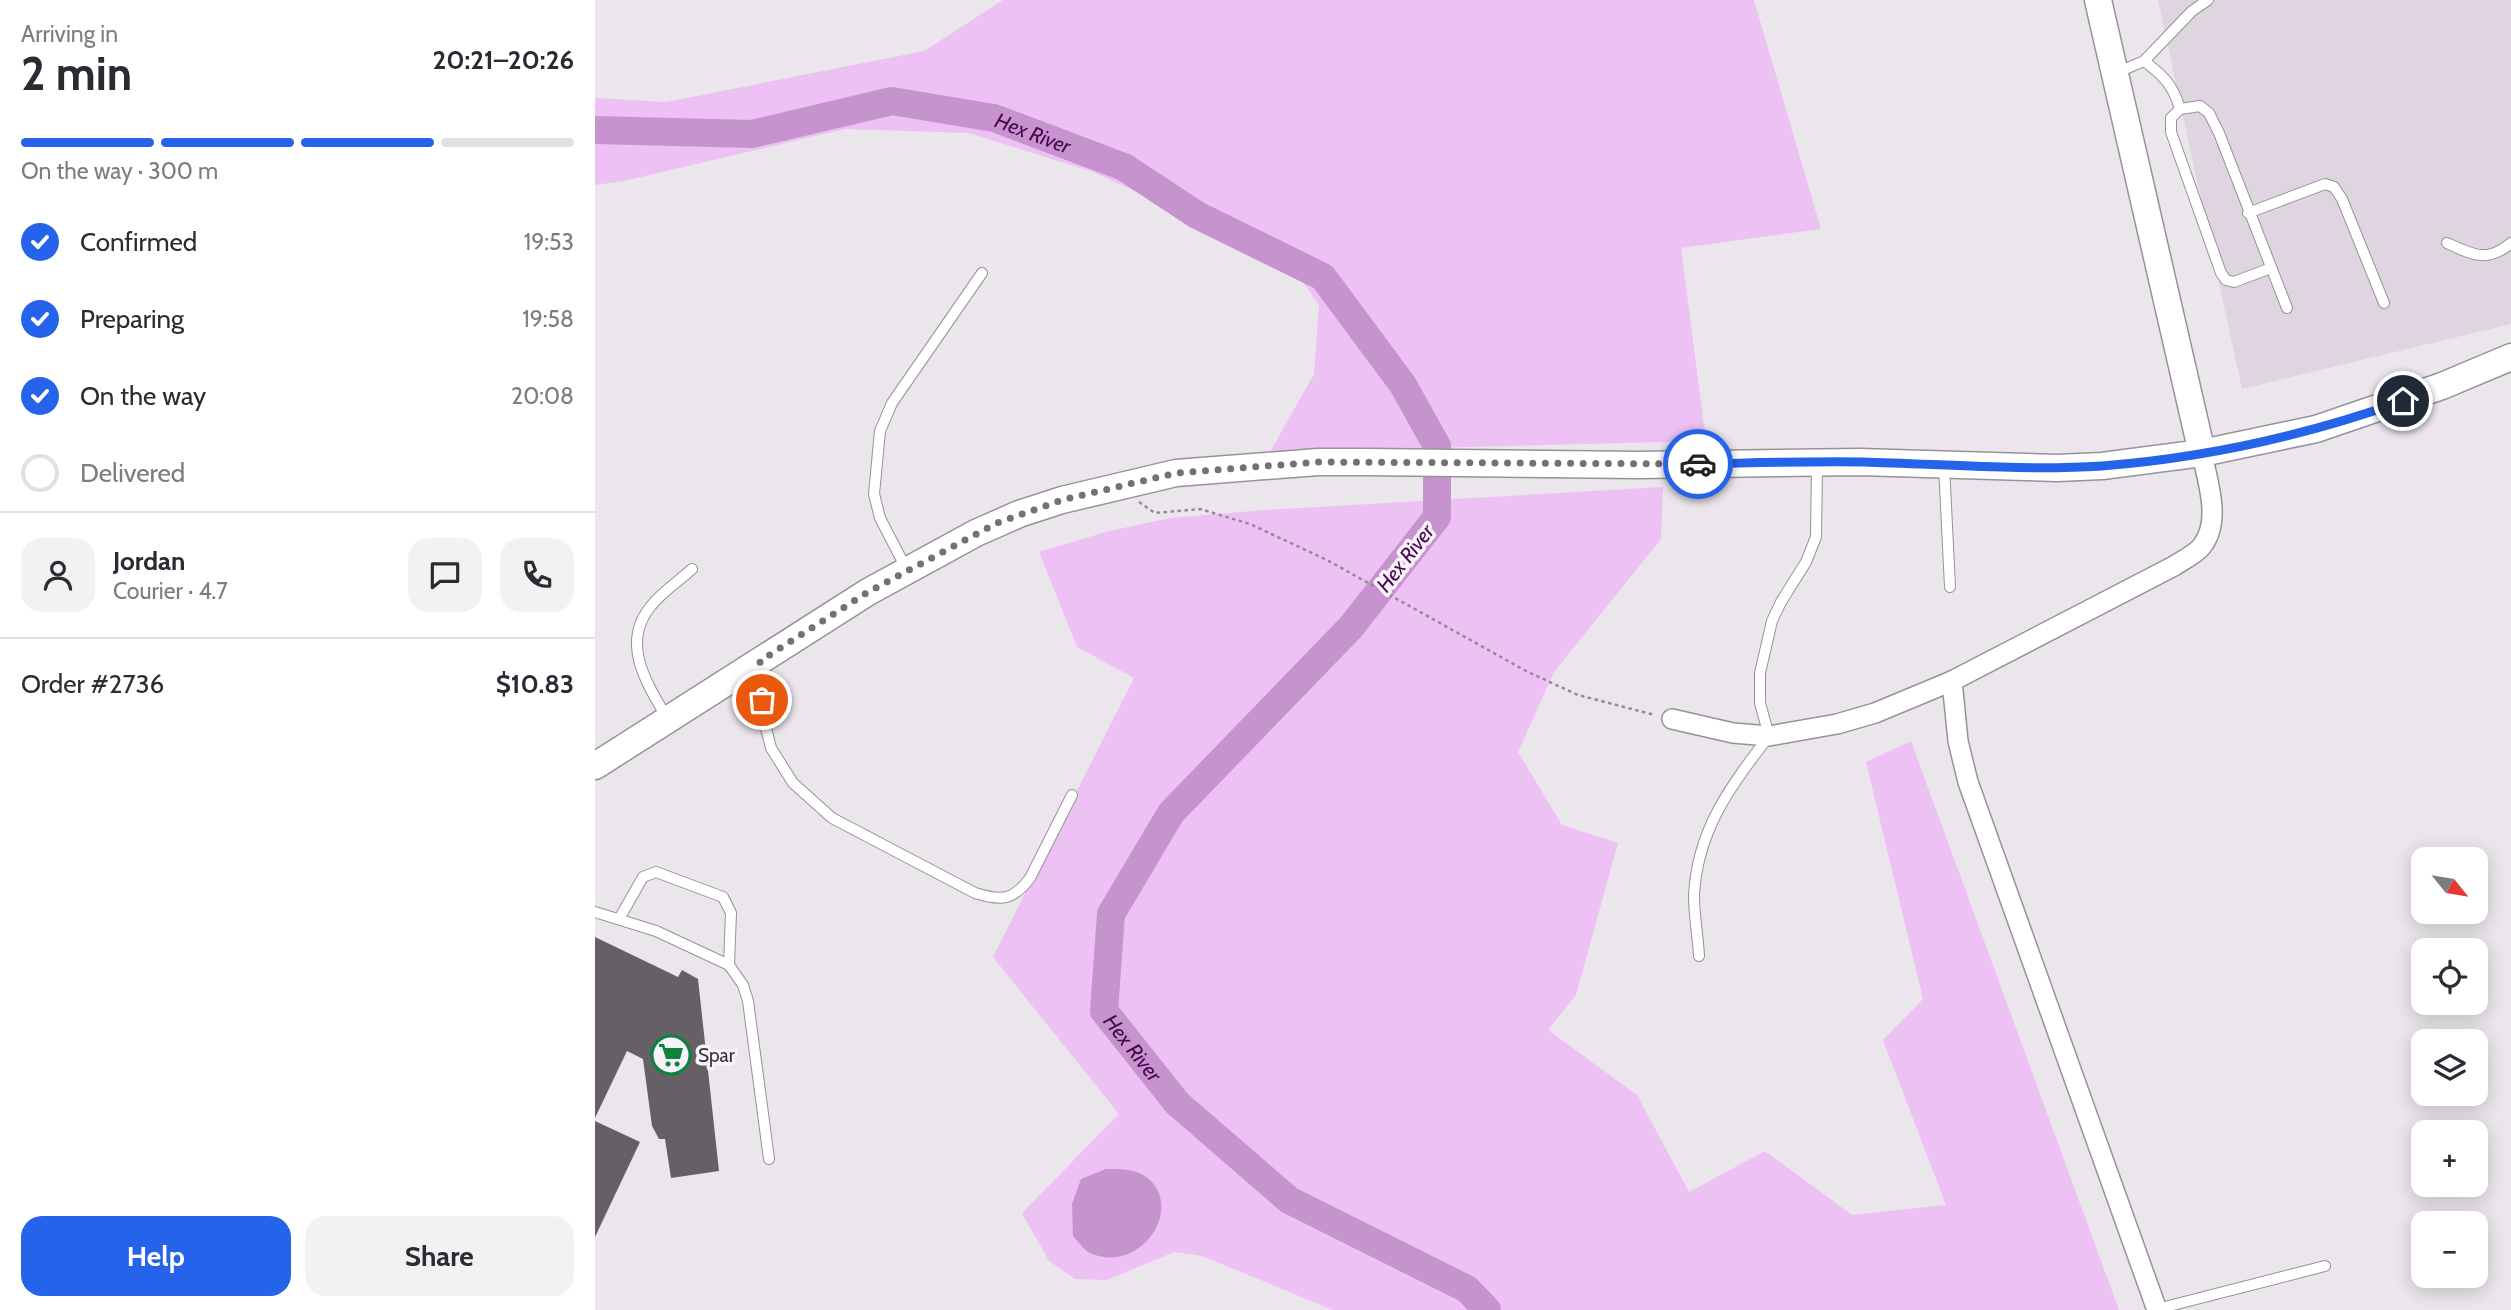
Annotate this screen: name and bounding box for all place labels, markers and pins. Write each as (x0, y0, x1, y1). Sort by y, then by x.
pin (2373, 371, 2433, 431)
pin (732, 670, 792, 730)
supermarket icon: Spar (650, 1034, 692, 1076)
place label: Spar (698, 1044, 735, 1067)

